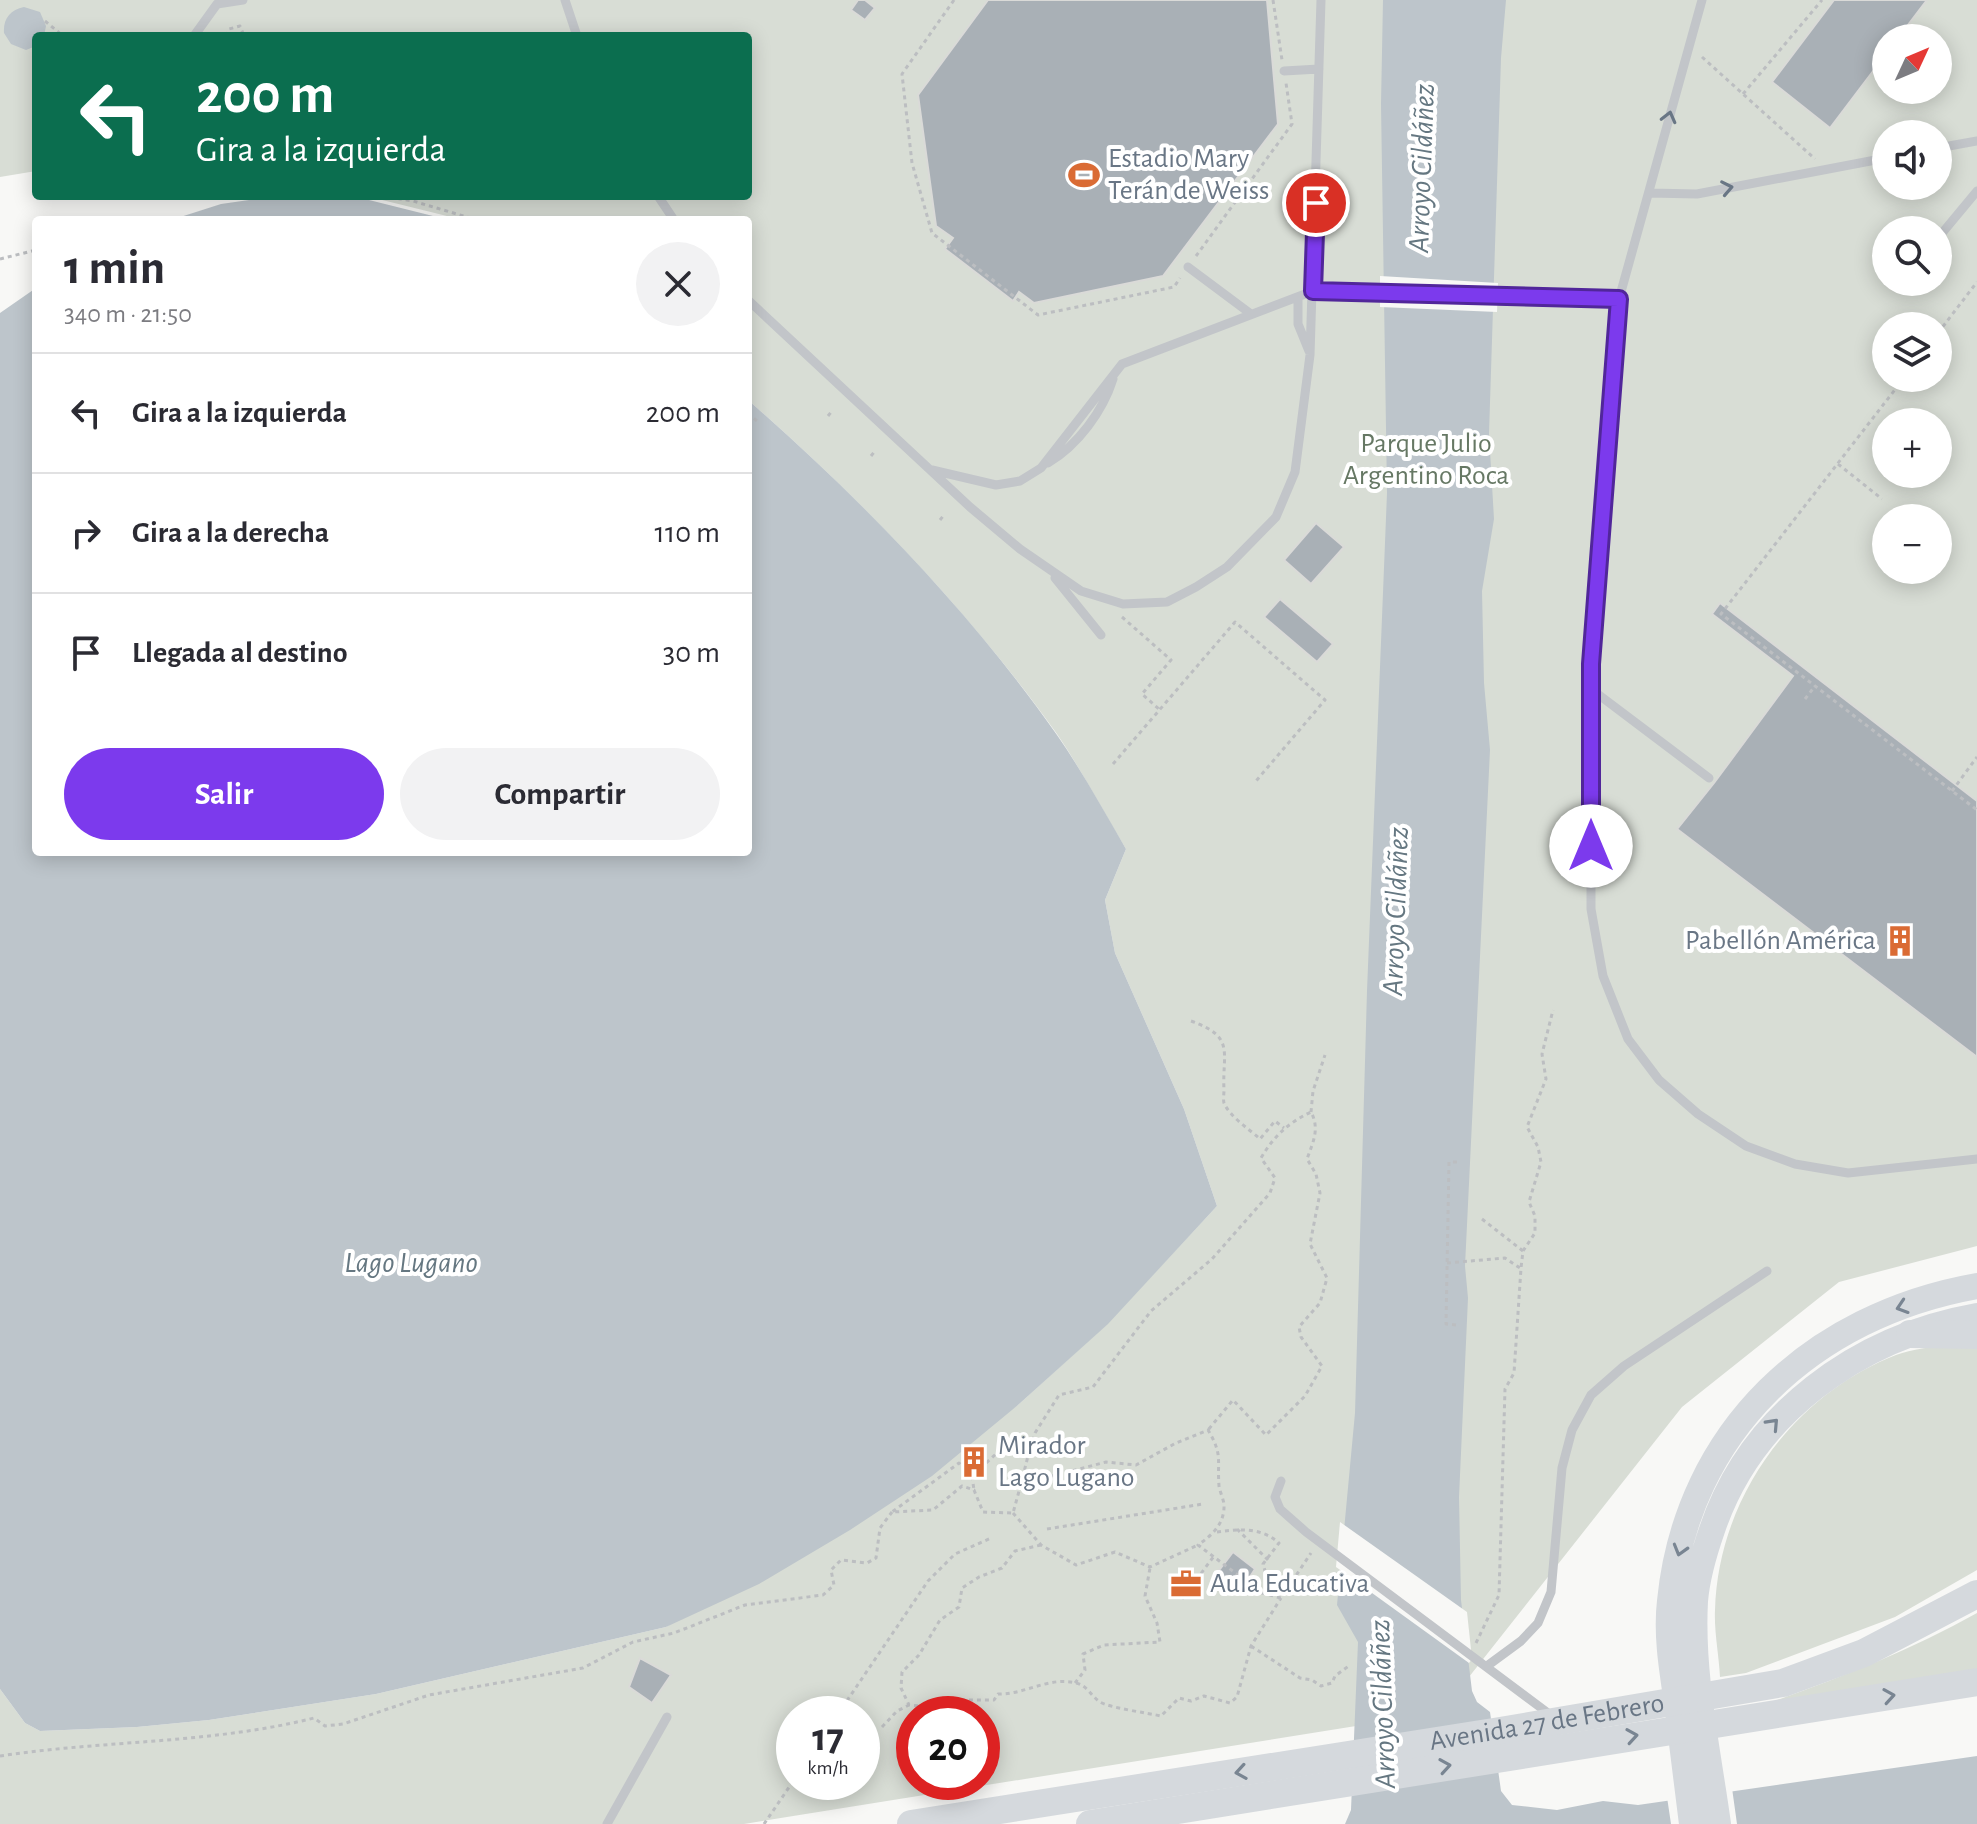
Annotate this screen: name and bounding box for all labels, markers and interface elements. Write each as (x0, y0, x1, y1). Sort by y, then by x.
north arrow (1872, 24, 1952, 104)
map controls (1872, 24, 1952, 584)
icon: left (64, 64, 168, 168)
text: 200 m (196, 67, 334, 123)
water label: Arroyo Cildáñez (1404, 83, 1440, 254)
one-way arrow (1660, 111, 1677, 125)
button: sound (1872, 120, 1952, 200)
text: Gira a la izquierda (196, 132, 446, 168)
place label: Estadio Mary Terán de Weiss (1108, 145, 1269, 205)
sports icon: Estadio Mary Terán de Weiss (1067, 158, 1101, 192)
pin (1282, 169, 1350, 237)
one-way arrow (1720, 180, 1734, 197)
icon: arrive (1294, 181, 1338, 225)
button: search (1872, 216, 1952, 296)
button: close (636, 242, 720, 326)
text: 1 min (64, 245, 165, 293)
text: 340 m · 21:50 (64, 301, 192, 327)
button: layers (1872, 312, 1952, 392)
icon: left (64, 391, 108, 435)
text: Gira a la izquierda (132, 398, 347, 428)
text: 200 m (646, 398, 720, 428)
button: + (1872, 408, 1952, 488)
park label: Parque Julio Argentino Roca (1343, 430, 1509, 490)
button: − (1872, 504, 1952, 584)
icon: right (64, 511, 108, 555)
text: Gira a la derecha (132, 518, 329, 548)
text: 110 m (655, 518, 720, 548)
icon: arrive (64, 631, 108, 675)
text: Llegada al destino (132, 638, 348, 668)
text: 30 m (663, 638, 720, 668)
button: Salir (64, 748, 384, 840)
button: Compartir (400, 748, 720, 840)
position arrow (1549, 804, 1633, 888)
water label: Arroyo Cildáñez (1378, 826, 1414, 997)
building icon: Pabellón América (1883, 924, 1917, 958)
place label: Pabellón América (1685, 927, 1876, 955)
water label: Lago Lugano (344, 1248, 478, 1278)
one-way arrow (1895, 1297, 1909, 1313)
one-way arrow (1763, 1419, 1778, 1433)
place label: Mirador Lago Lugano (998, 1432, 1135, 1492)
building icon: Mirador Lago Lugano (957, 1445, 991, 1479)
one-way arrow (1673, 1542, 1689, 1556)
office icon: Aula Educativa (1169, 1567, 1203, 1601)
place label: Aula Educativa (1210, 1570, 1369, 1598)
water label: Arroyo Cildáñez (1365, 1619, 1401, 1790)
one-way arrow (1882, 1688, 1896, 1705)
street label: Avenida 27 de Febrero (1428, 1689, 1666, 1756)
speed limit sign: 20 (896, 1696, 1000, 1800)
text: 17 (812, 1718, 844, 1758)
one-way arrow (1625, 1728, 1639, 1745)
text: km/h (807, 1758, 849, 1778)
one-way arrow (1439, 1758, 1452, 1775)
one-way arrow (1234, 1763, 1247, 1780)

